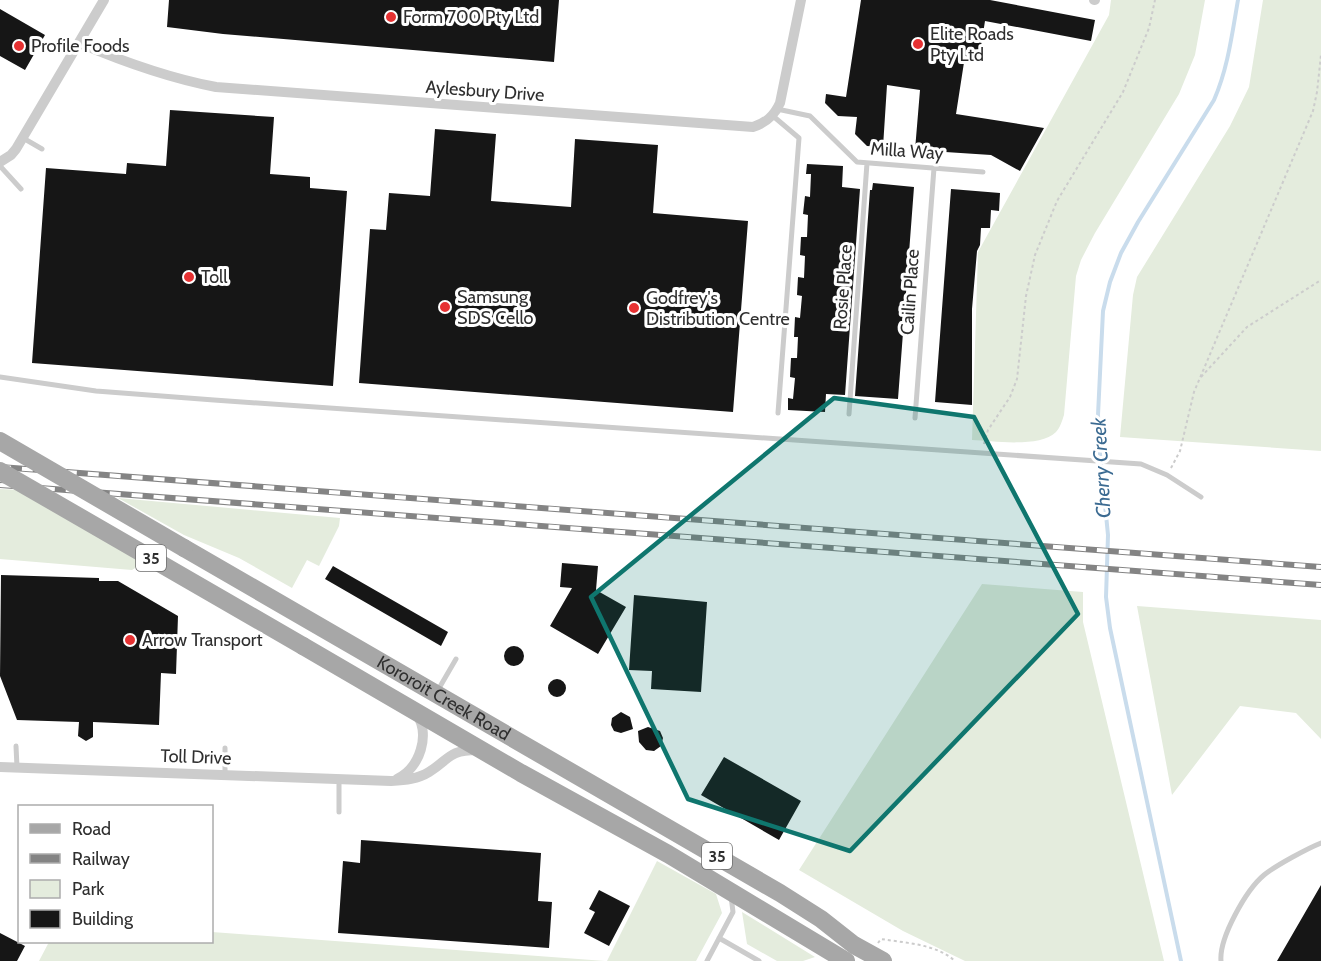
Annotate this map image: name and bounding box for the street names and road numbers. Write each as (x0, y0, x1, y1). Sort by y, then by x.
street label: Aylesbury Drive (425, 76, 545, 106)
street label: Milla Way (870, 137, 944, 165)
street label: Rosie Place (829, 244, 857, 330)
street label: Cailin Place (896, 248, 924, 336)
road number: 35 (136, 545, 166, 571)
street label: Kororoit Creek Road (373, 651, 514, 745)
street label: Toll Drive (160, 745, 232, 769)
road number: 35 (702, 843, 732, 869)

